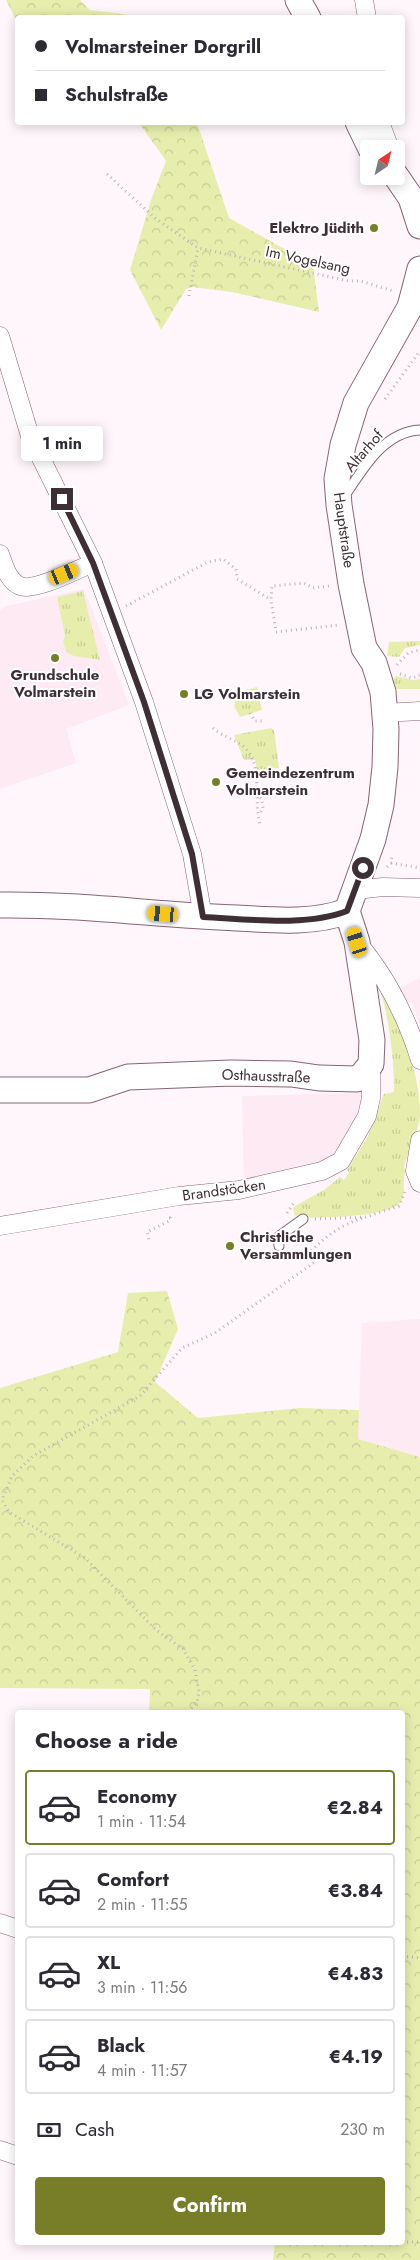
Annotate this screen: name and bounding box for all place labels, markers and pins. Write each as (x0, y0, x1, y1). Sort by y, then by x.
place label: Elektro Jüdith (269, 217, 364, 239)
marker: Elektro Jüdith (368, 222, 380, 234)
marker: Grundschule Volmarstein (49, 652, 61, 664)
place label: Grundschule Volmarstein (11, 664, 100, 703)
place label: LG Volmarstein (194, 683, 300, 705)
marker: LG Volmarstein (178, 688, 190, 700)
place label: Gemeindezentrum Volmarstein (225, 762, 355, 801)
marker: Gemeindezentrum Volmarstein (210, 776, 222, 788)
place label: Christliche Versammlungen (239, 1226, 352, 1265)
marker: Christliche Versammlungen (224, 1240, 236, 1252)

